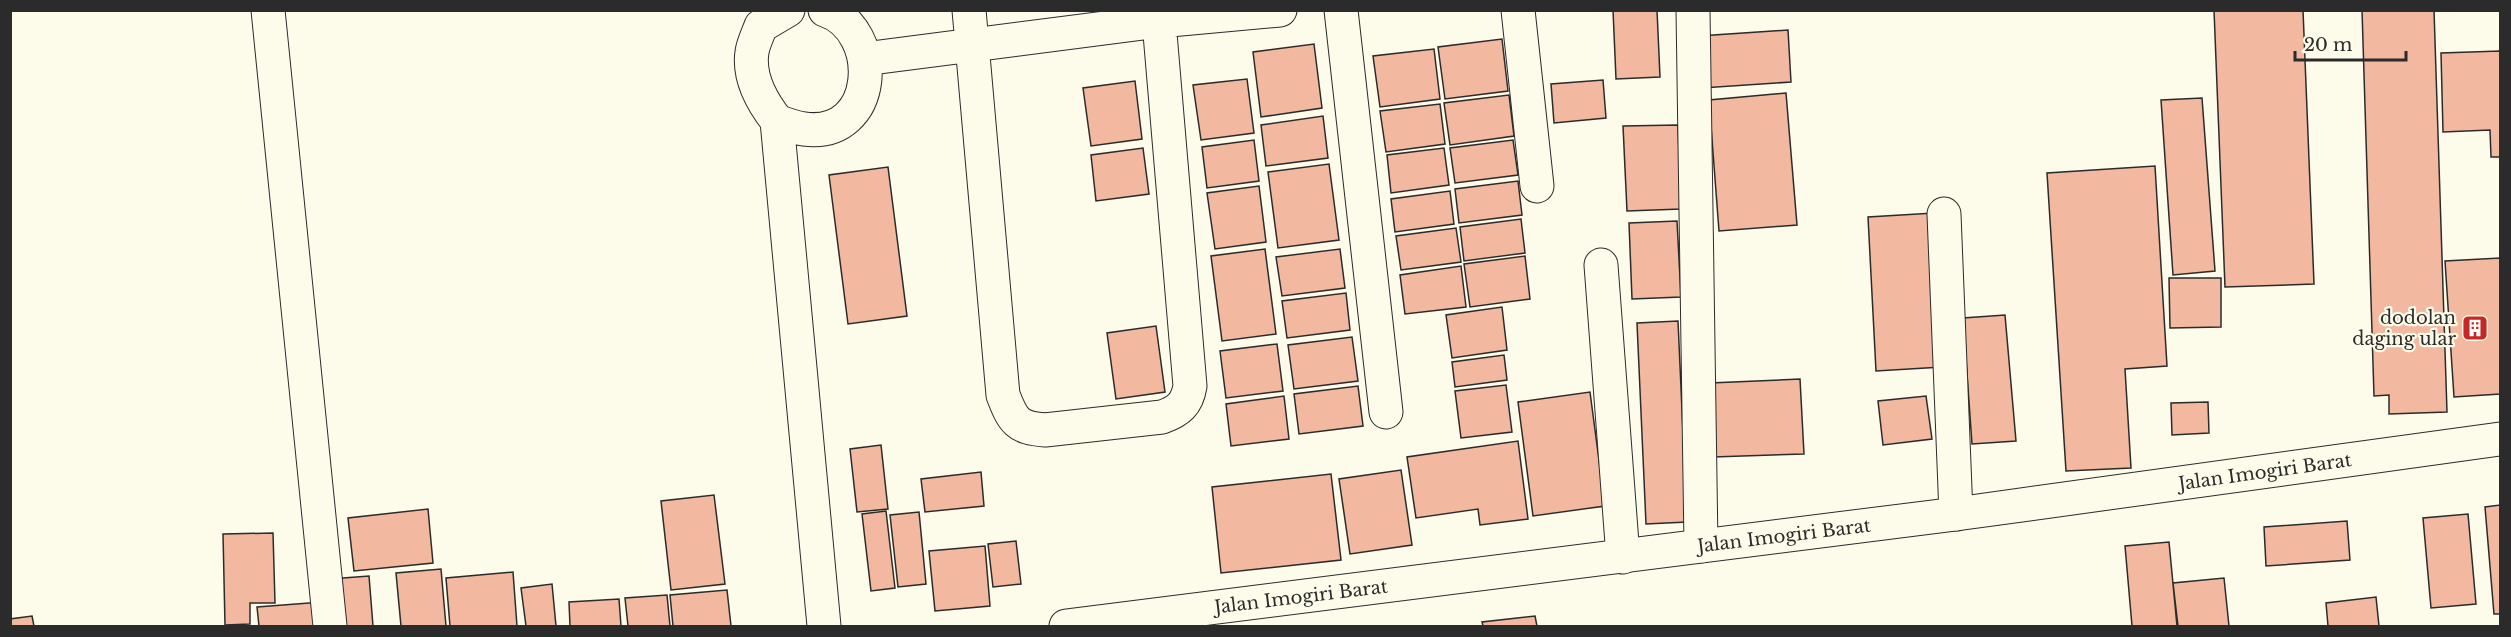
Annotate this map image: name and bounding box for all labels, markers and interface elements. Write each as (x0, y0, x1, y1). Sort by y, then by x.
scale bar (2295, 24, 2406, 62)
text: 20 m (2304, 34, 2352, 56)
place label: dodolan daging ular (2352, 307, 2456, 350)
building icon: dodolan daging ular (2460, 313, 2490, 343)
street label: Jalan Imogiri Barat (2175, 449, 2353, 495)
street label: Jalan Imogiri Barat (1694, 514, 1872, 558)
street label: Jalan Imogiri Barat (1211, 575, 1389, 619)

